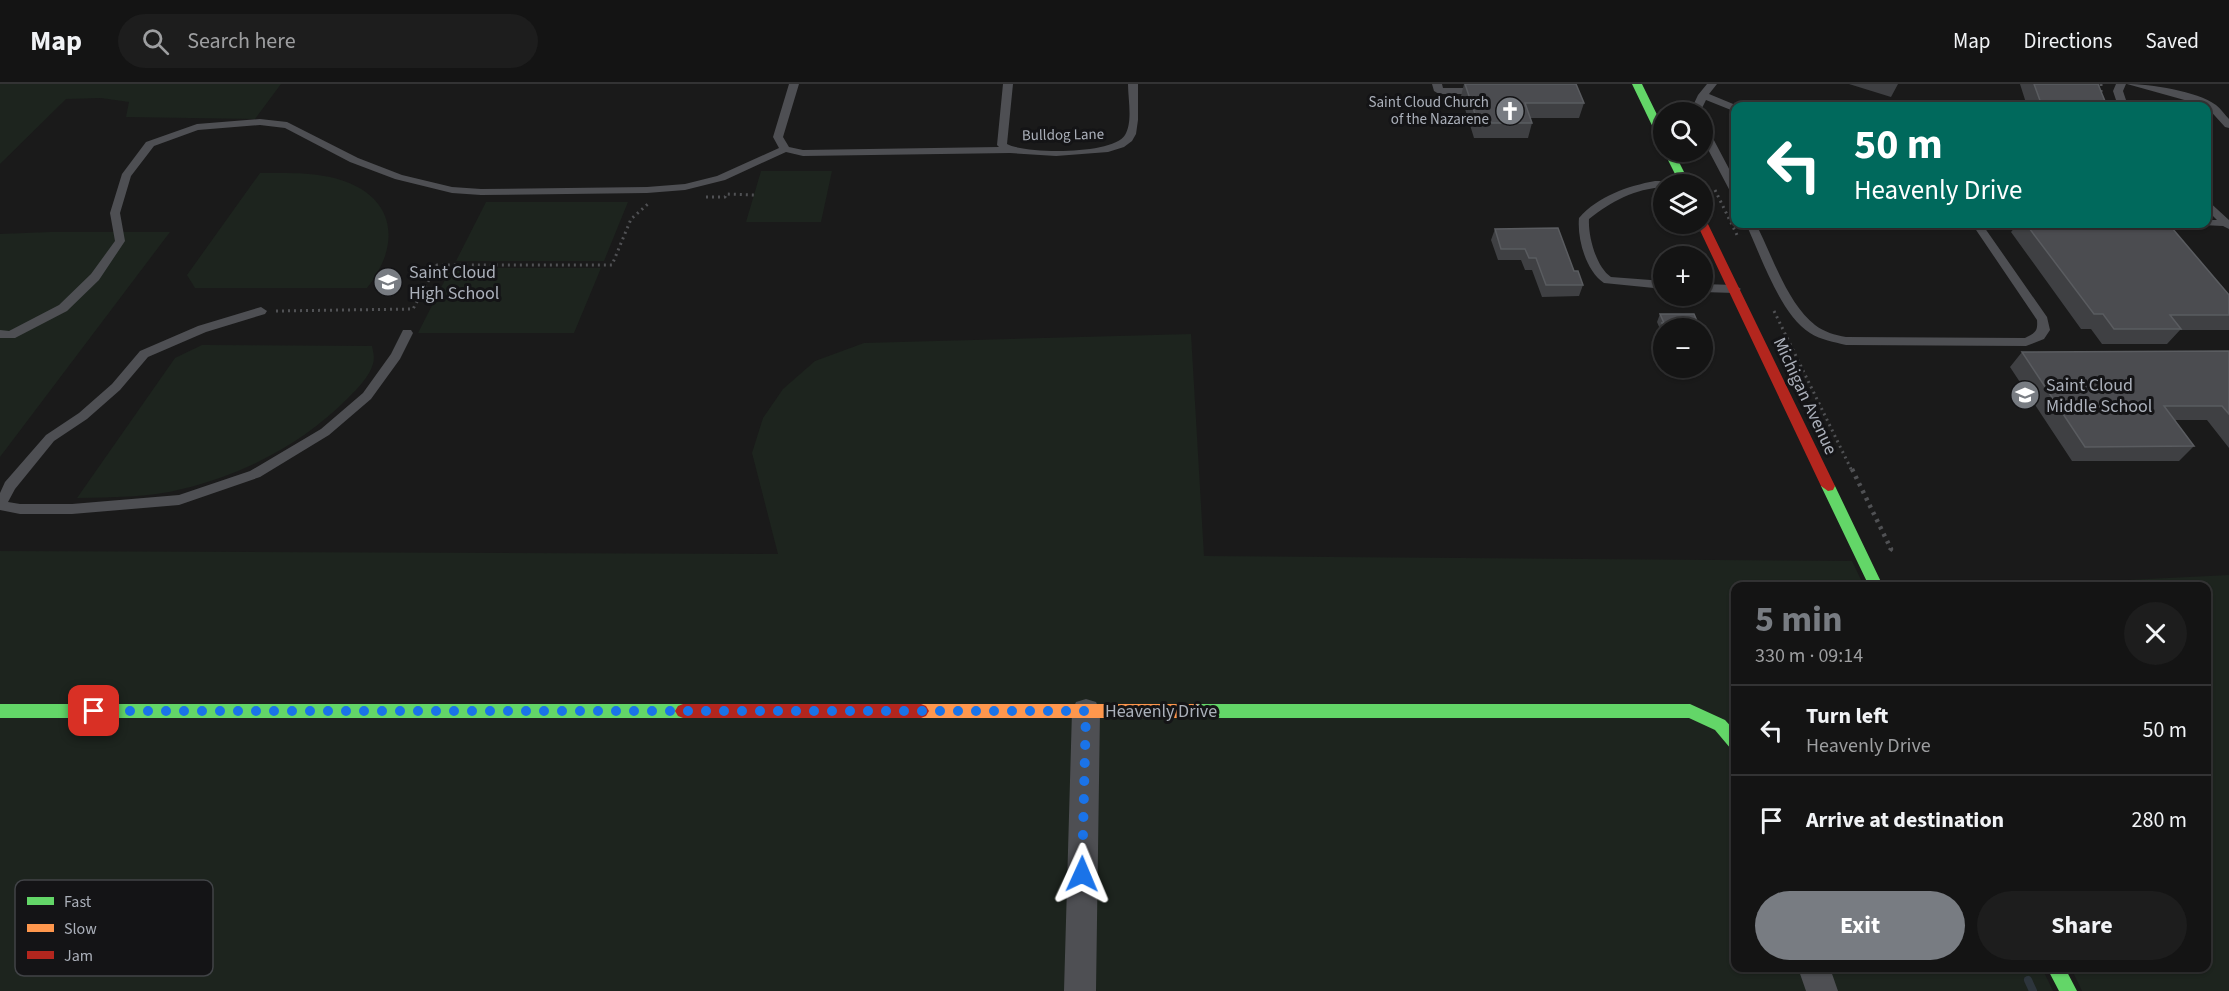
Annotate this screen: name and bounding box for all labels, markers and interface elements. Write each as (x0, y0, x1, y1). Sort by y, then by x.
search box (118, 14, 538, 68)
text: Map (30, 21, 82, 61)
icon: search (139, 25, 172, 58)
text: Search here (187, 25, 296, 57)
text: Map (1953, 26, 1991, 56)
text: Directions (2024, 26, 2112, 56)
text: Saved (2145, 26, 2199, 56)
place label: Saint Cloud Church of the Nazarene (1369, 92, 1489, 130)
church icon: Saint Cloud Church of the Nazarene (1494, 95, 1526, 127)
map controls (1653, 102, 1713, 378)
button: search (1653, 102, 1713, 162)
text: 50 m (1854, 115, 1943, 175)
street label: Bulldog Lane (1022, 124, 1104, 146)
icon: left (1755, 126, 1833, 204)
text: Heavenly Drive (1854, 171, 2022, 210)
button: layers (1653, 174, 1713, 234)
button: + (1653, 246, 1713, 306)
place label: Saint Cloud High School (409, 260, 499, 306)
school or university icon: Saint Cloud High School (372, 266, 404, 298)
button: − (1653, 318, 1713, 378)
street label: Michigan Avenue (1767, 333, 1843, 459)
place label: Saint Cloud Middle School (2046, 373, 2152, 419)
school or university icon: Saint Cloud Middle School (2009, 379, 2041, 411)
text: 5 min (1755, 594, 1843, 645)
button: close (2124, 602, 2187, 665)
text: 330 m · 09:14 (1755, 642, 1863, 670)
pin (68, 685, 119, 736)
icon: arrive (77, 694, 110, 727)
street label: Heavenly Drive (1105, 699, 1217, 724)
text: Turn left (1806, 700, 1888, 732)
icon: left (1755, 714, 1788, 747)
text: 50 m (2142, 714, 2187, 746)
text: Heavenly Drive (1806, 732, 1931, 760)
icon: arrive (1755, 804, 1788, 837)
text: Arrive at destination (1806, 804, 2004, 836)
text: 280 m (2132, 804, 2187, 836)
position arrow (1050, 842, 1114, 906)
legend (15, 880, 213, 976)
text: Fast (64, 891, 92, 913)
button: Exit (1755, 891, 1965, 960)
button: Share (1977, 891, 2187, 960)
text: Slow (64, 918, 97, 940)
text: Jam (64, 945, 93, 967)

